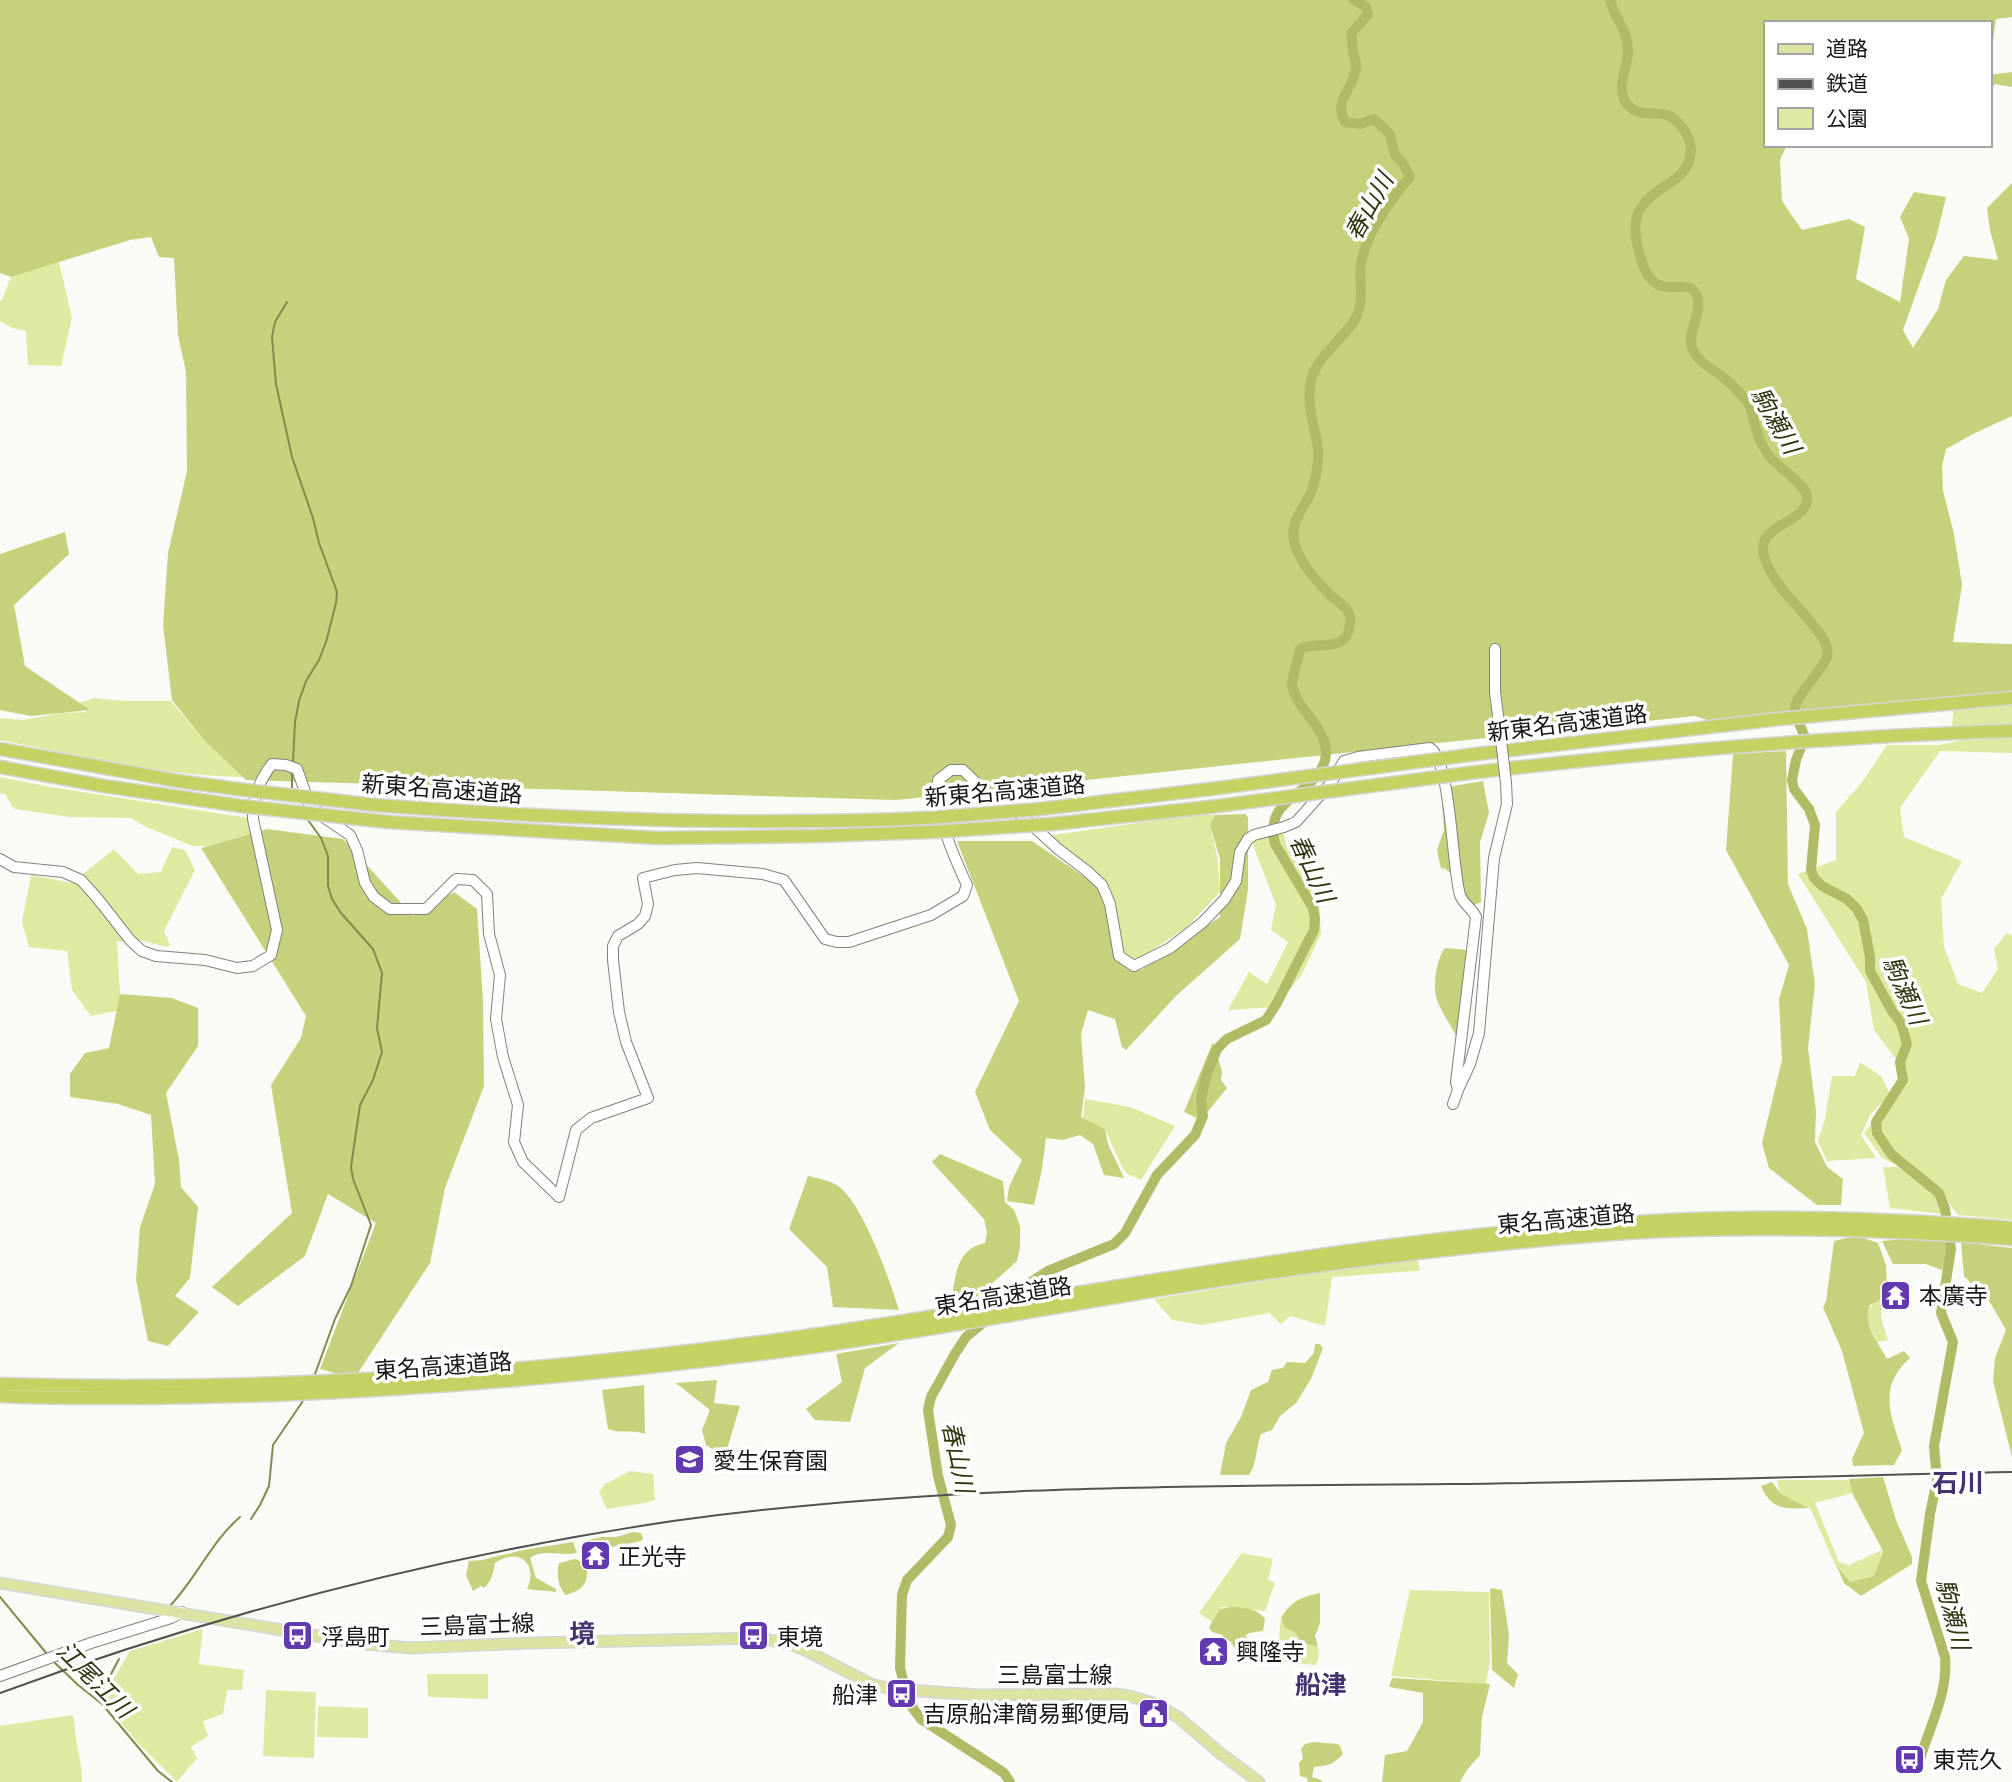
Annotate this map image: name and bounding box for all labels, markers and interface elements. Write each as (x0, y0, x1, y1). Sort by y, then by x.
legend (1764, 21, 1991, 147)
text: 道路 (1826, 35, 1868, 60)
text: 鉄道 (1826, 70, 1868, 95)
text: 公園 (1826, 105, 1868, 130)
water label: 春山川 (1338, 165, 1400, 245)
water label: 駒瀬川 (1746, 382, 1809, 461)
street label: 新東名高速道路 (1485, 698, 1649, 746)
street label: 新東名高速道路 (361, 768, 523, 808)
street label: 新東名高速道路 (924, 769, 1086, 811)
water label: 春山川 (1285, 829, 1343, 909)
water label: 駒瀬川 (1878, 951, 1935, 1032)
street label: 東名高速道路 (1496, 1198, 1636, 1238)
street label: 東名高速道路 (933, 1270, 1073, 1320)
temple icon: 本廣寺 (1879, 1278, 1913, 1312)
place label: 本廣寺 (1919, 1281, 1988, 1309)
street label: 東名高速道路 (373, 1346, 513, 1384)
water label: 春山川 (937, 1419, 981, 1498)
school or university icon: 愛生保育園 (673, 1443, 707, 1477)
place label: 愛生保育園 (713, 1446, 828, 1474)
district label: 石川 (1932, 1466, 1984, 1497)
temple icon: 正光寺 (578, 1539, 612, 1573)
place label: 正光寺 (618, 1542, 687, 1570)
water label: 駒瀬川 (1931, 1576, 1978, 1655)
street label: 三島富士線 (419, 1608, 535, 1640)
district label: 境 (569, 1617, 595, 1648)
bus stop icon: 浮島町 (281, 1619, 315, 1653)
bus stop icon: 東境 (737, 1619, 771, 1653)
place label: 浮島町 (321, 1622, 390, 1650)
place label: 東境 (777, 1622, 823, 1650)
temple icon: 興隆寺 (1196, 1634, 1230, 1668)
water label: 江尾江川 (52, 1635, 142, 1725)
place label: 興隆寺 (1236, 1637, 1305, 1665)
street label: 三島富士線 (998, 1660, 1113, 1688)
district label: 船津 (1295, 1668, 1347, 1699)
bus stop icon: 船津 (884, 1677, 918, 1711)
place label: 船津 (832, 1680, 878, 1708)
public building icon: 吉原船津簡易郵便局 (1136, 1696, 1170, 1730)
place label: 吉原船津簡易郵便局 (923, 1699, 1130, 1727)
bus stop icon: 東荒久 (1893, 1742, 1927, 1776)
place label: 東荒久 (1933, 1745, 2002, 1773)

